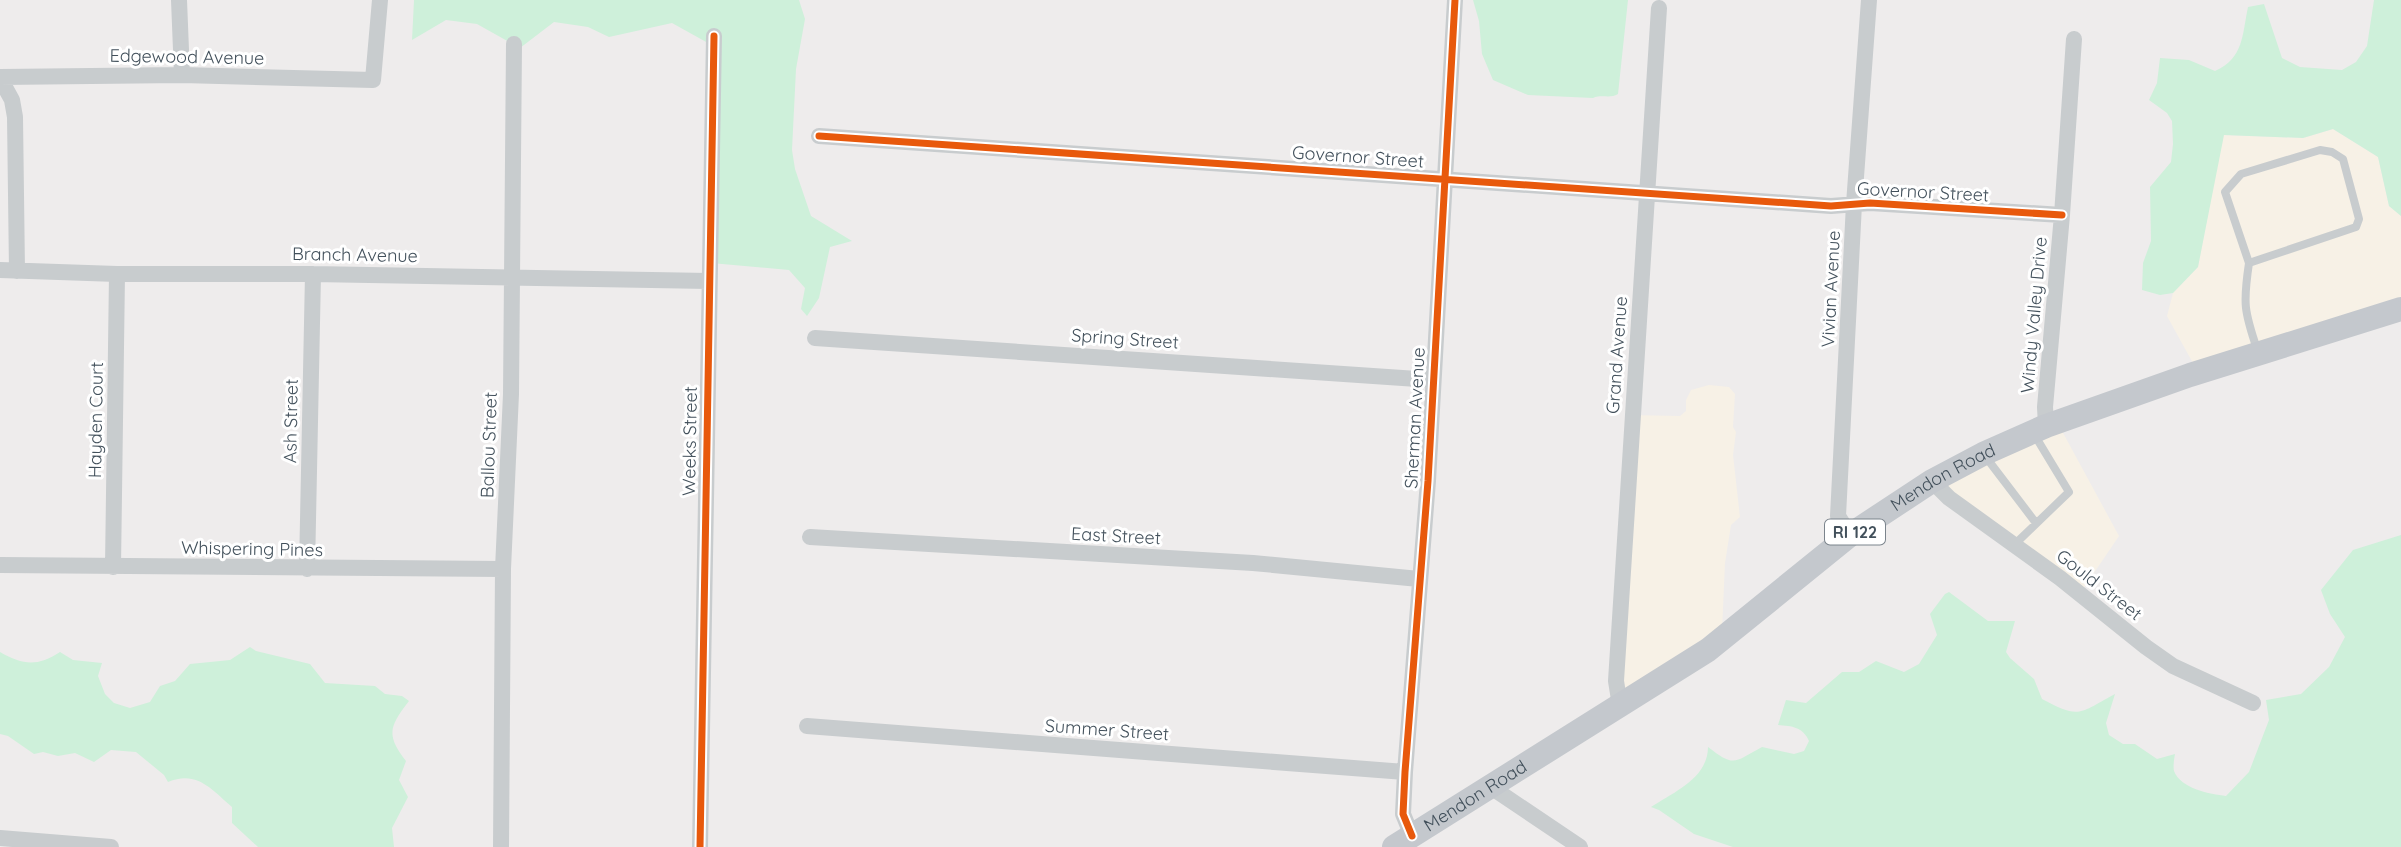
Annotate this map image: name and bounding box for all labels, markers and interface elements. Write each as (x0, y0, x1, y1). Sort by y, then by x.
street label: Edgewood Avenue (109, 44, 265, 69)
street label: Governor Street (1291, 140, 1425, 173)
street label: Governor Street (1856, 177, 1990, 206)
street label: Vivian Avenue (1816, 230, 1845, 348)
street label: Windy Valley Drive (2015, 236, 2052, 394)
street label: Branch Avenue (292, 242, 418, 267)
street label: Grand Avenue (1601, 295, 1632, 415)
street label: Spring Street (1071, 323, 1179, 354)
street label: Sherman Avenue (1399, 347, 1430, 489)
street label: Hayden Court (83, 362, 108, 478)
street label: Ash Street (278, 379, 303, 463)
street label: Weeks Street (677, 386, 702, 496)
street label: Ballou Street (475, 392, 502, 498)
street label: Mendon Road (1886, 438, 1999, 516)
road number: RI 122 (1825, 520, 1885, 544)
street label: East Street (1071, 522, 1161, 549)
street label: Whispering Pines (181, 536, 323, 561)
street label: Gould Street (2052, 544, 2147, 625)
street label: Summer Street (1044, 714, 1170, 745)
street label: Mendon Road (1419, 755, 1531, 836)

